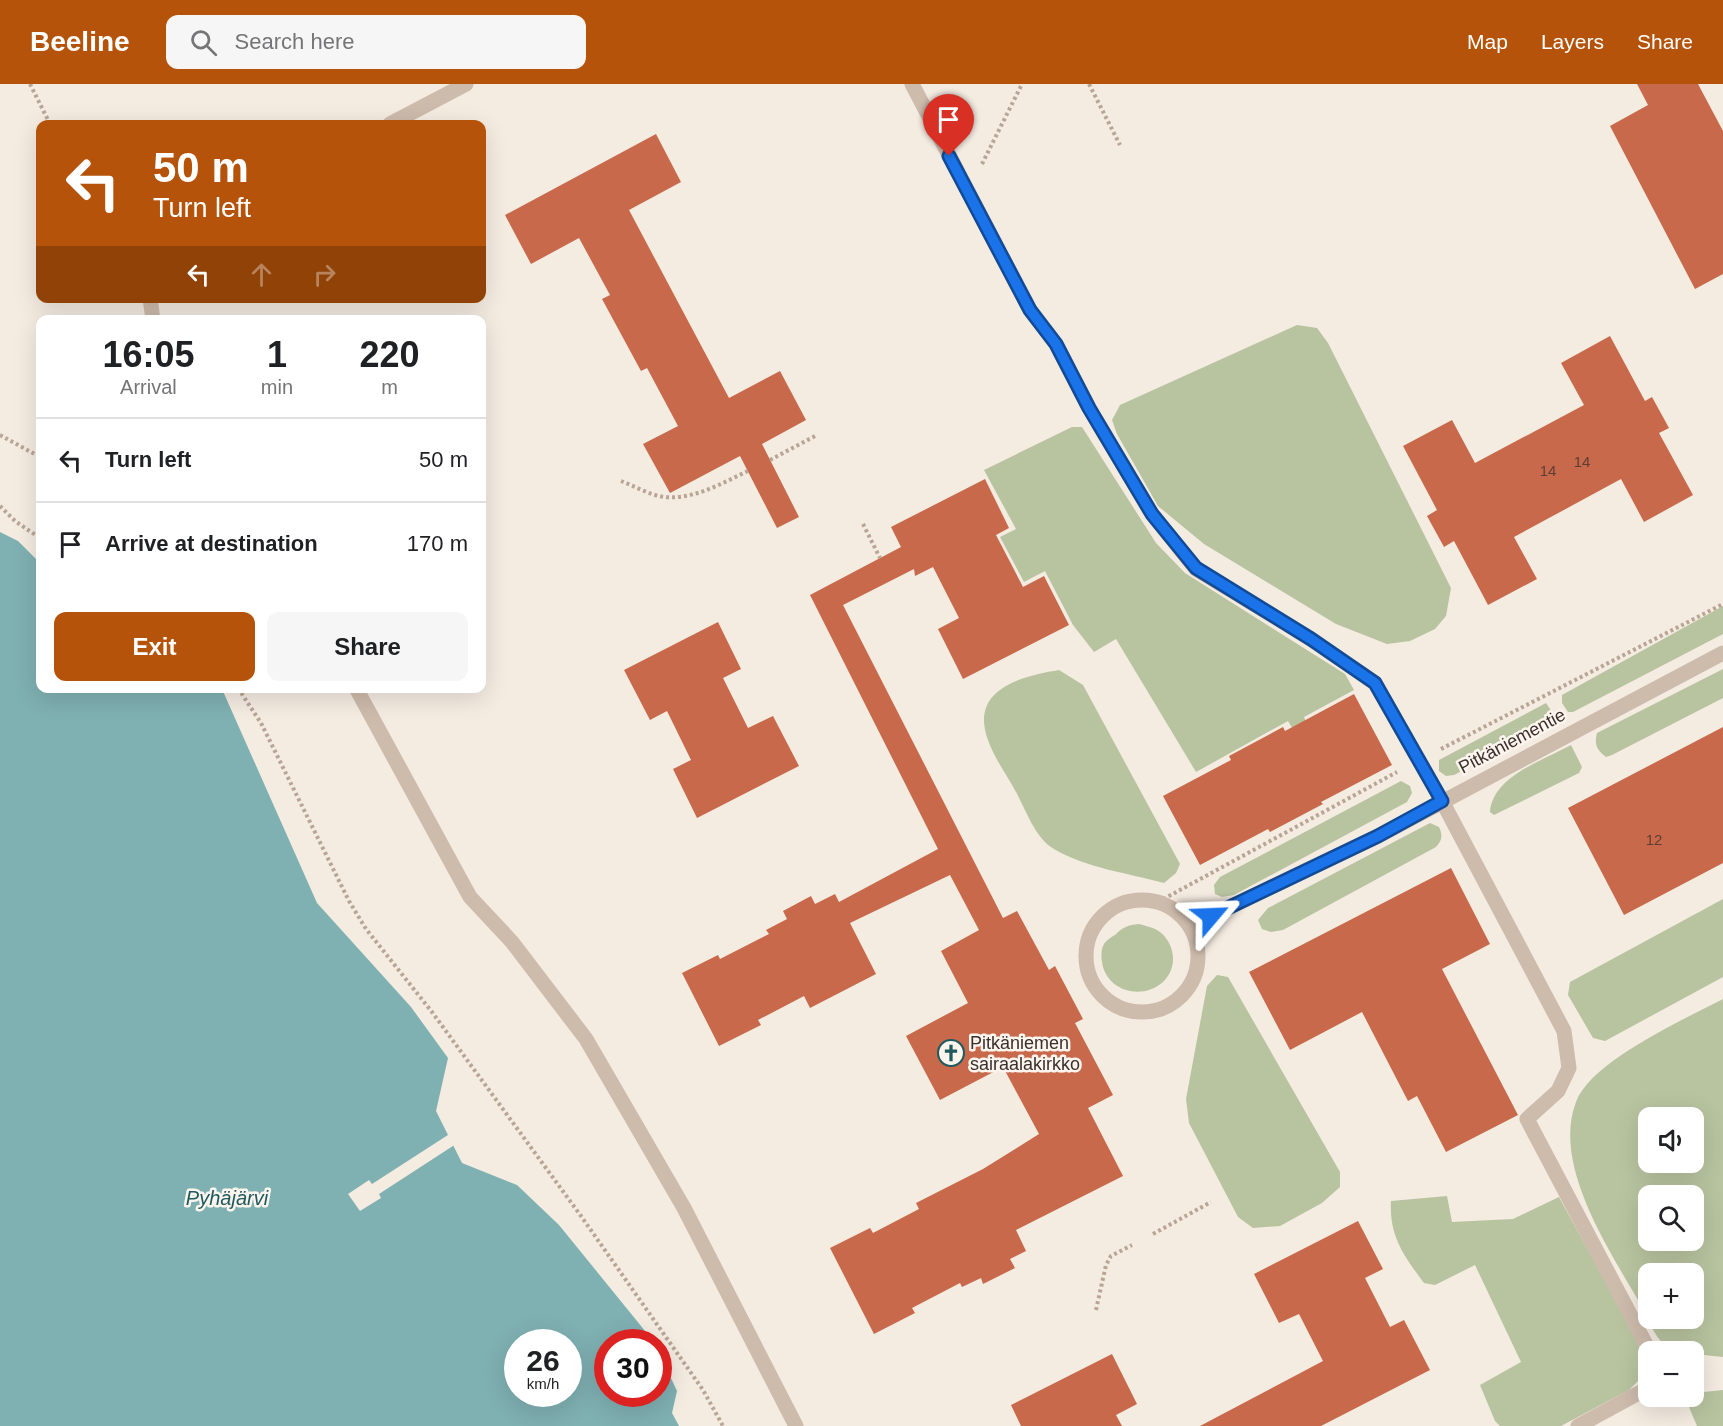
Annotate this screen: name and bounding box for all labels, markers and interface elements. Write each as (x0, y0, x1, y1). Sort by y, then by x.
search box (166, 15, 586, 69)
text: Beeline (30, 26, 130, 57)
icon: search (187, 26, 220, 59)
text: Search here (235, 29, 354, 54)
text: Map (1467, 30, 1508, 53)
text: Layers (1541, 30, 1604, 53)
text: Share (1637, 30, 1693, 53)
pin (923, 94, 974, 156)
icon: arrive (932, 103, 965, 136)
icon: left (54, 144, 132, 222)
text: 50 m (153, 144, 249, 191)
text: Turn left (153, 193, 251, 223)
icon: left (182, 258, 215, 291)
icon: ahead (245, 258, 278, 291)
icon: right (308, 258, 341, 291)
text: 16:05 (102, 334, 194, 375)
text: 1 (267, 334, 287, 375)
text: 220 (359, 334, 420, 375)
text: Arrival (120, 376, 177, 398)
text: min (261, 376, 293, 398)
text: m (381, 376, 398, 398)
icon: left (54, 444, 87, 477)
text: Turn left (105, 447, 191, 472)
text: 50 m (419, 447, 468, 472)
house number: 14 (1574, 453, 1590, 470)
house number: 14 (1540, 462, 1556, 479)
icon: arrive (54, 528, 87, 561)
text: Arrive at destination (105, 531, 318, 556)
text: 170 m (407, 531, 468, 556)
button: Exit (54, 612, 255, 681)
button: Share (267, 612, 468, 681)
street label: Pitkäniementie (1455, 704, 1569, 778)
house number: 12 (1646, 831, 1662, 848)
position arrow (1179, 884, 1243, 948)
place label: Pitkäniemen sairaalakirkko (970, 1033, 1080, 1074)
church icon: Pitkäniemen sairaalakirkko (936, 1038, 966, 1068)
map controls (1638, 1107, 1704, 1407)
button: sound (1638, 1107, 1704, 1173)
button: search (1638, 1185, 1704, 1251)
water label: Pyhäjärvi (186, 1187, 269, 1209)
button: + (1638, 1263, 1704, 1329)
speed limit sign: 30 (594, 1329, 672, 1407)
button: − (1638, 1341, 1704, 1407)
text: 26 (526, 1344, 560, 1377)
text: km/h (527, 1375, 559, 1392)

